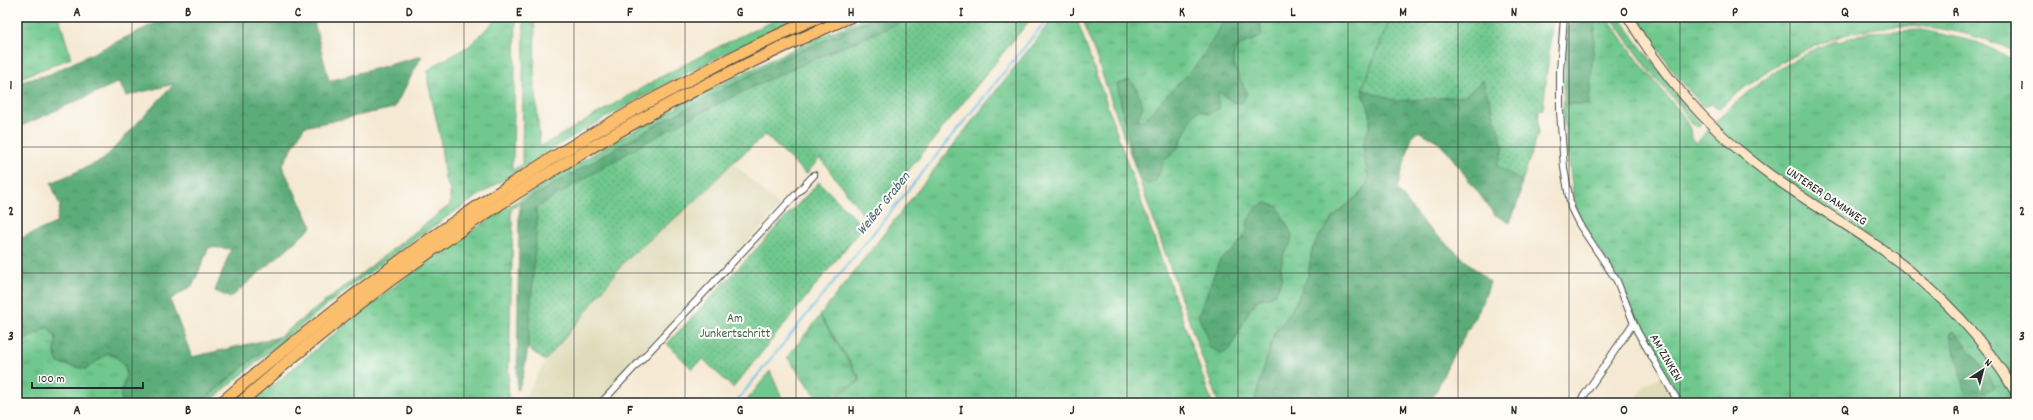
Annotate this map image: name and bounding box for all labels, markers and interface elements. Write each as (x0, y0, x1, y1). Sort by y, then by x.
text: A (73, 4, 81, 23)
text: B (185, 4, 191, 23)
text: C (295, 4, 302, 23)
text: D (406, 4, 413, 23)
text: E (516, 4, 523, 23)
text: F (627, 4, 633, 23)
text: G (737, 4, 744, 23)
text: H (848, 4, 855, 23)
text: I (959, 4, 964, 23)
text: J (1070, 4, 1075, 23)
text: K (1179, 4, 1185, 23)
text: L (1290, 4, 1296, 23)
text: M (1399, 4, 1407, 23)
text: N (1511, 4, 1517, 23)
text: O (1620, 4, 1628, 23)
text: P (1732, 4, 1738, 23)
text: Q (1841, 4, 1849, 23)
text: R (1953, 4, 1959, 23)
text: 1 (10, 77, 13, 96)
text: 1 (2021, 77, 2024, 96)
street label: UNTERER DAMMWEG (1782, 163, 1870, 231)
water label: Weißer Graben (852, 168, 916, 240)
text: 2 (8, 203, 14, 222)
text: 2 (2019, 203, 2025, 222)
park label: Am Junkertschritt (700, 310, 770, 344)
text: 3 (8, 328, 14, 347)
text: 3 (2019, 328, 2025, 347)
street label: AM ZINKEN (1644, 331, 1686, 385)
north arrow (1963, 350, 2003, 390)
text: N (1981, 355, 1995, 372)
scale bar (32, 364, 143, 390)
text: 100 m (38, 371, 65, 388)
text: A (73, 402, 81, 420)
text: B (185, 402, 191, 420)
text: C (295, 402, 302, 420)
text: D (406, 402, 413, 420)
text: E (516, 402, 523, 420)
text: F (627, 402, 633, 420)
text: G (737, 402, 744, 420)
text: H (848, 402, 855, 420)
text: I (959, 402, 964, 420)
text: J (1070, 402, 1075, 420)
text: K (1179, 402, 1185, 420)
text: L (1290, 402, 1296, 420)
text: M (1399, 402, 1407, 420)
text: N (1511, 402, 1517, 420)
text: O (1620, 402, 1628, 420)
text: P (1732, 402, 1738, 420)
text: Q (1841, 402, 1849, 420)
text: R (1953, 402, 1959, 420)

